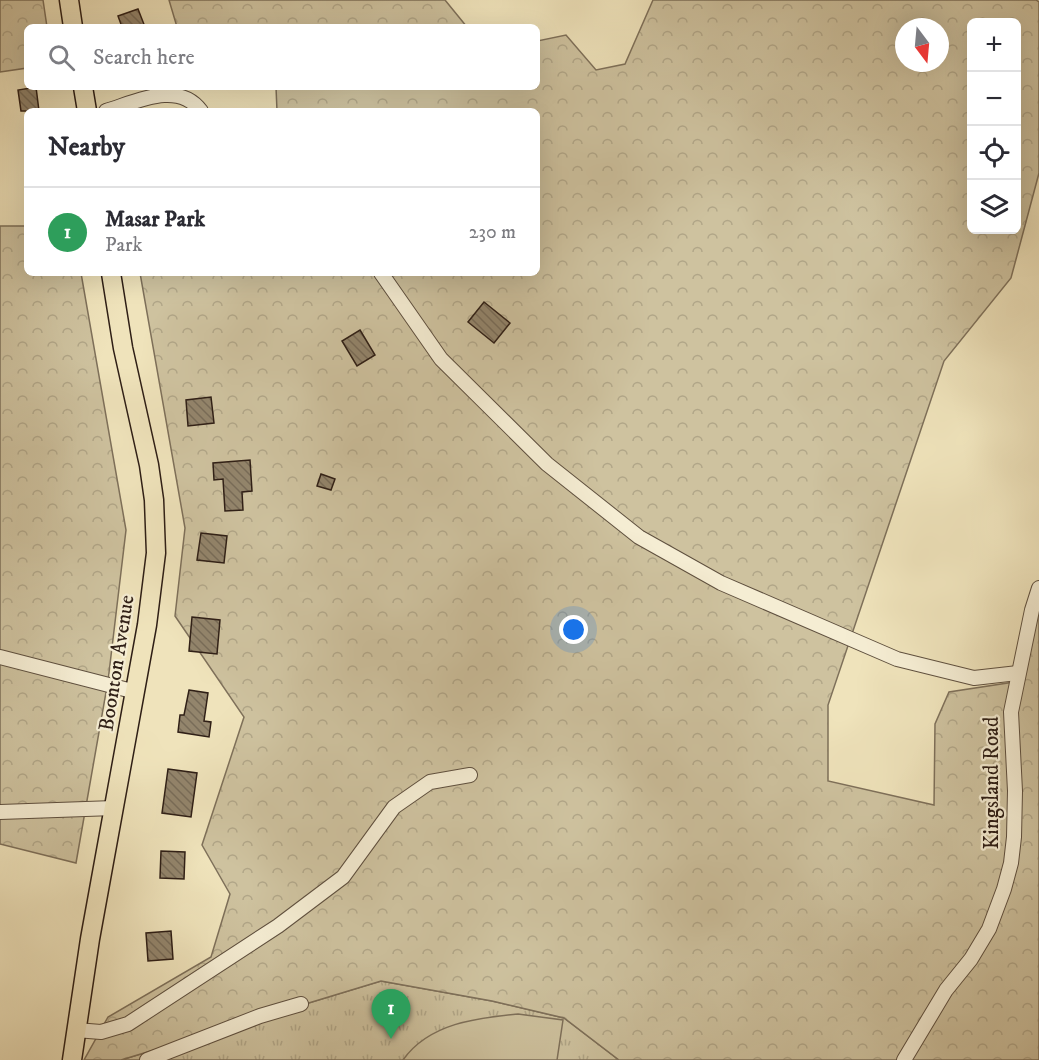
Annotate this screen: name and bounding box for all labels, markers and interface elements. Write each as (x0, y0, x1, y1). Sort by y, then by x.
north arrow (895, 18, 949, 72)
map controls (967, 18, 1021, 234)
button: + (967, 18, 1021, 72)
search box (24, 24, 540, 90)
icon: search (45, 41, 78, 74)
text: Search here (93, 44, 195, 71)
button: − (967, 72, 1021, 126)
button: locate (967, 126, 1021, 180)
text: Nearby (48, 131, 125, 164)
button: layers (967, 180, 1021, 234)
text: Masar Park (105, 206, 205, 233)
text: 1 (64, 220, 71, 245)
text: 230 m (469, 220, 516, 245)
text: Park (105, 233, 142, 258)
street label: Boonton Avenue (93, 593, 141, 733)
your location (559, 615, 588, 644)
street label: Kingsland Road (979, 716, 1005, 849)
pin: 1 (372, 990, 410, 1039)

